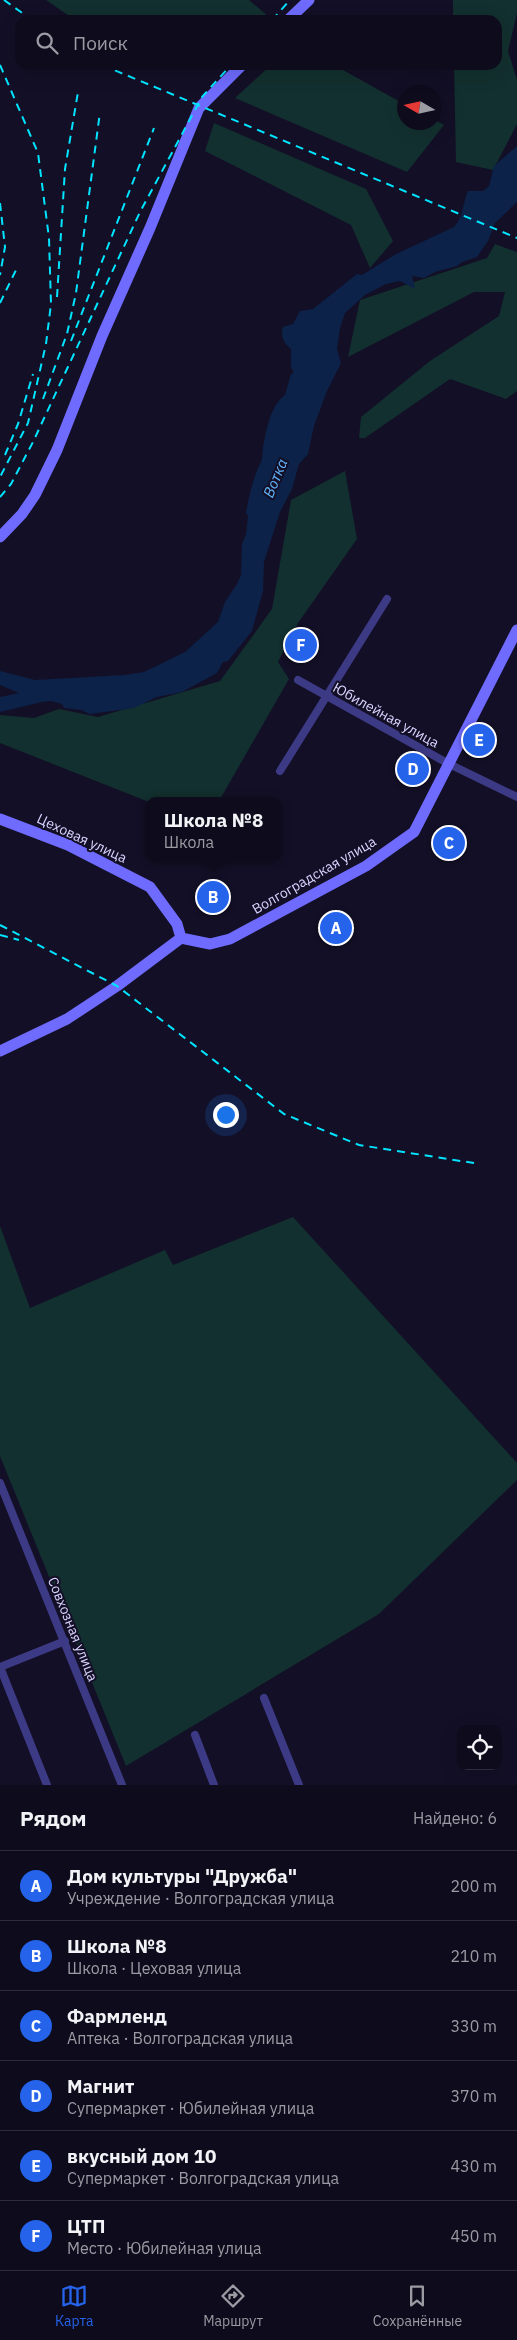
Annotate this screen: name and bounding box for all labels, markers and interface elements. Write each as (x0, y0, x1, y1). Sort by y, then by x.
search box (15, 15, 502, 70)
icon: search (33, 29, 61, 57)
text: Поиск (73, 31, 128, 55)
north arrow (397, 85, 442, 130)
water label: Вотка (259, 455, 291, 500)
pin: F (285, 626, 317, 664)
street label: Юбилейная улица (330, 678, 443, 752)
pin: E (463, 721, 495, 759)
pin: D (397, 750, 429, 788)
popup (146, 797, 281, 862)
text: Школа №8 (164, 808, 263, 832)
street label: Цеховая улица (34, 809, 130, 867)
pin: C (433, 824, 465, 862)
text: Школа (164, 832, 214, 852)
street label: Волгоградская улица (249, 832, 380, 918)
pin: B (197, 878, 229, 916)
pin: A (320, 909, 352, 947)
your location (213, 1102, 239, 1128)
street label: Совхозная улица (44, 1574, 102, 1684)
map controls (457, 1725, 502, 1770)
button: locate (457, 1725, 502, 1770)
text: Рядом (20, 1804, 87, 1832)
text: Найдено: 6 (413, 1808, 497, 1828)
text: Дом культуры "Дружба" (67, 1864, 297, 1888)
text: A (31, 1876, 41, 1896)
text: 200 m (450, 1876, 497, 1896)
text: Учреждение · Волгоградская улица (67, 1888, 334, 1908)
text: Школа №8 (67, 1934, 167, 1958)
text: B (31, 1946, 41, 1966)
text: 210 m (450, 1946, 497, 1966)
text: Школа · Цеховая улица (67, 1958, 241, 1978)
text: Фармленд (67, 2004, 167, 2028)
text: C (31, 2016, 41, 2036)
text: 330 m (450, 2016, 497, 2036)
text: Аптека · Волгоградская улица (67, 2028, 293, 2048)
text: Магнит (67, 2074, 134, 2098)
text: D (30, 2086, 42, 2106)
text: 370 m (450, 2086, 497, 2106)
text: Супермаркет · Юбилейная улица (67, 2098, 314, 2118)
text: вкусный дом 10 (67, 2144, 216, 2168)
text: E (31, 2156, 41, 2176)
text: 430 m (450, 2156, 497, 2176)
text: Супермаркет · Волгоградская улица (67, 2168, 339, 2188)
text: ЦТП (67, 2214, 105, 2238)
text: F (31, 2226, 41, 2246)
text: 450 m (450, 2226, 497, 2246)
text: Место · Юбилейная улица (67, 2238, 262, 2258)
tab: Карта (55, 2282, 93, 2330)
tab: Маршрут (203, 2282, 263, 2330)
tab: Сохранённые (373, 2282, 462, 2330)

